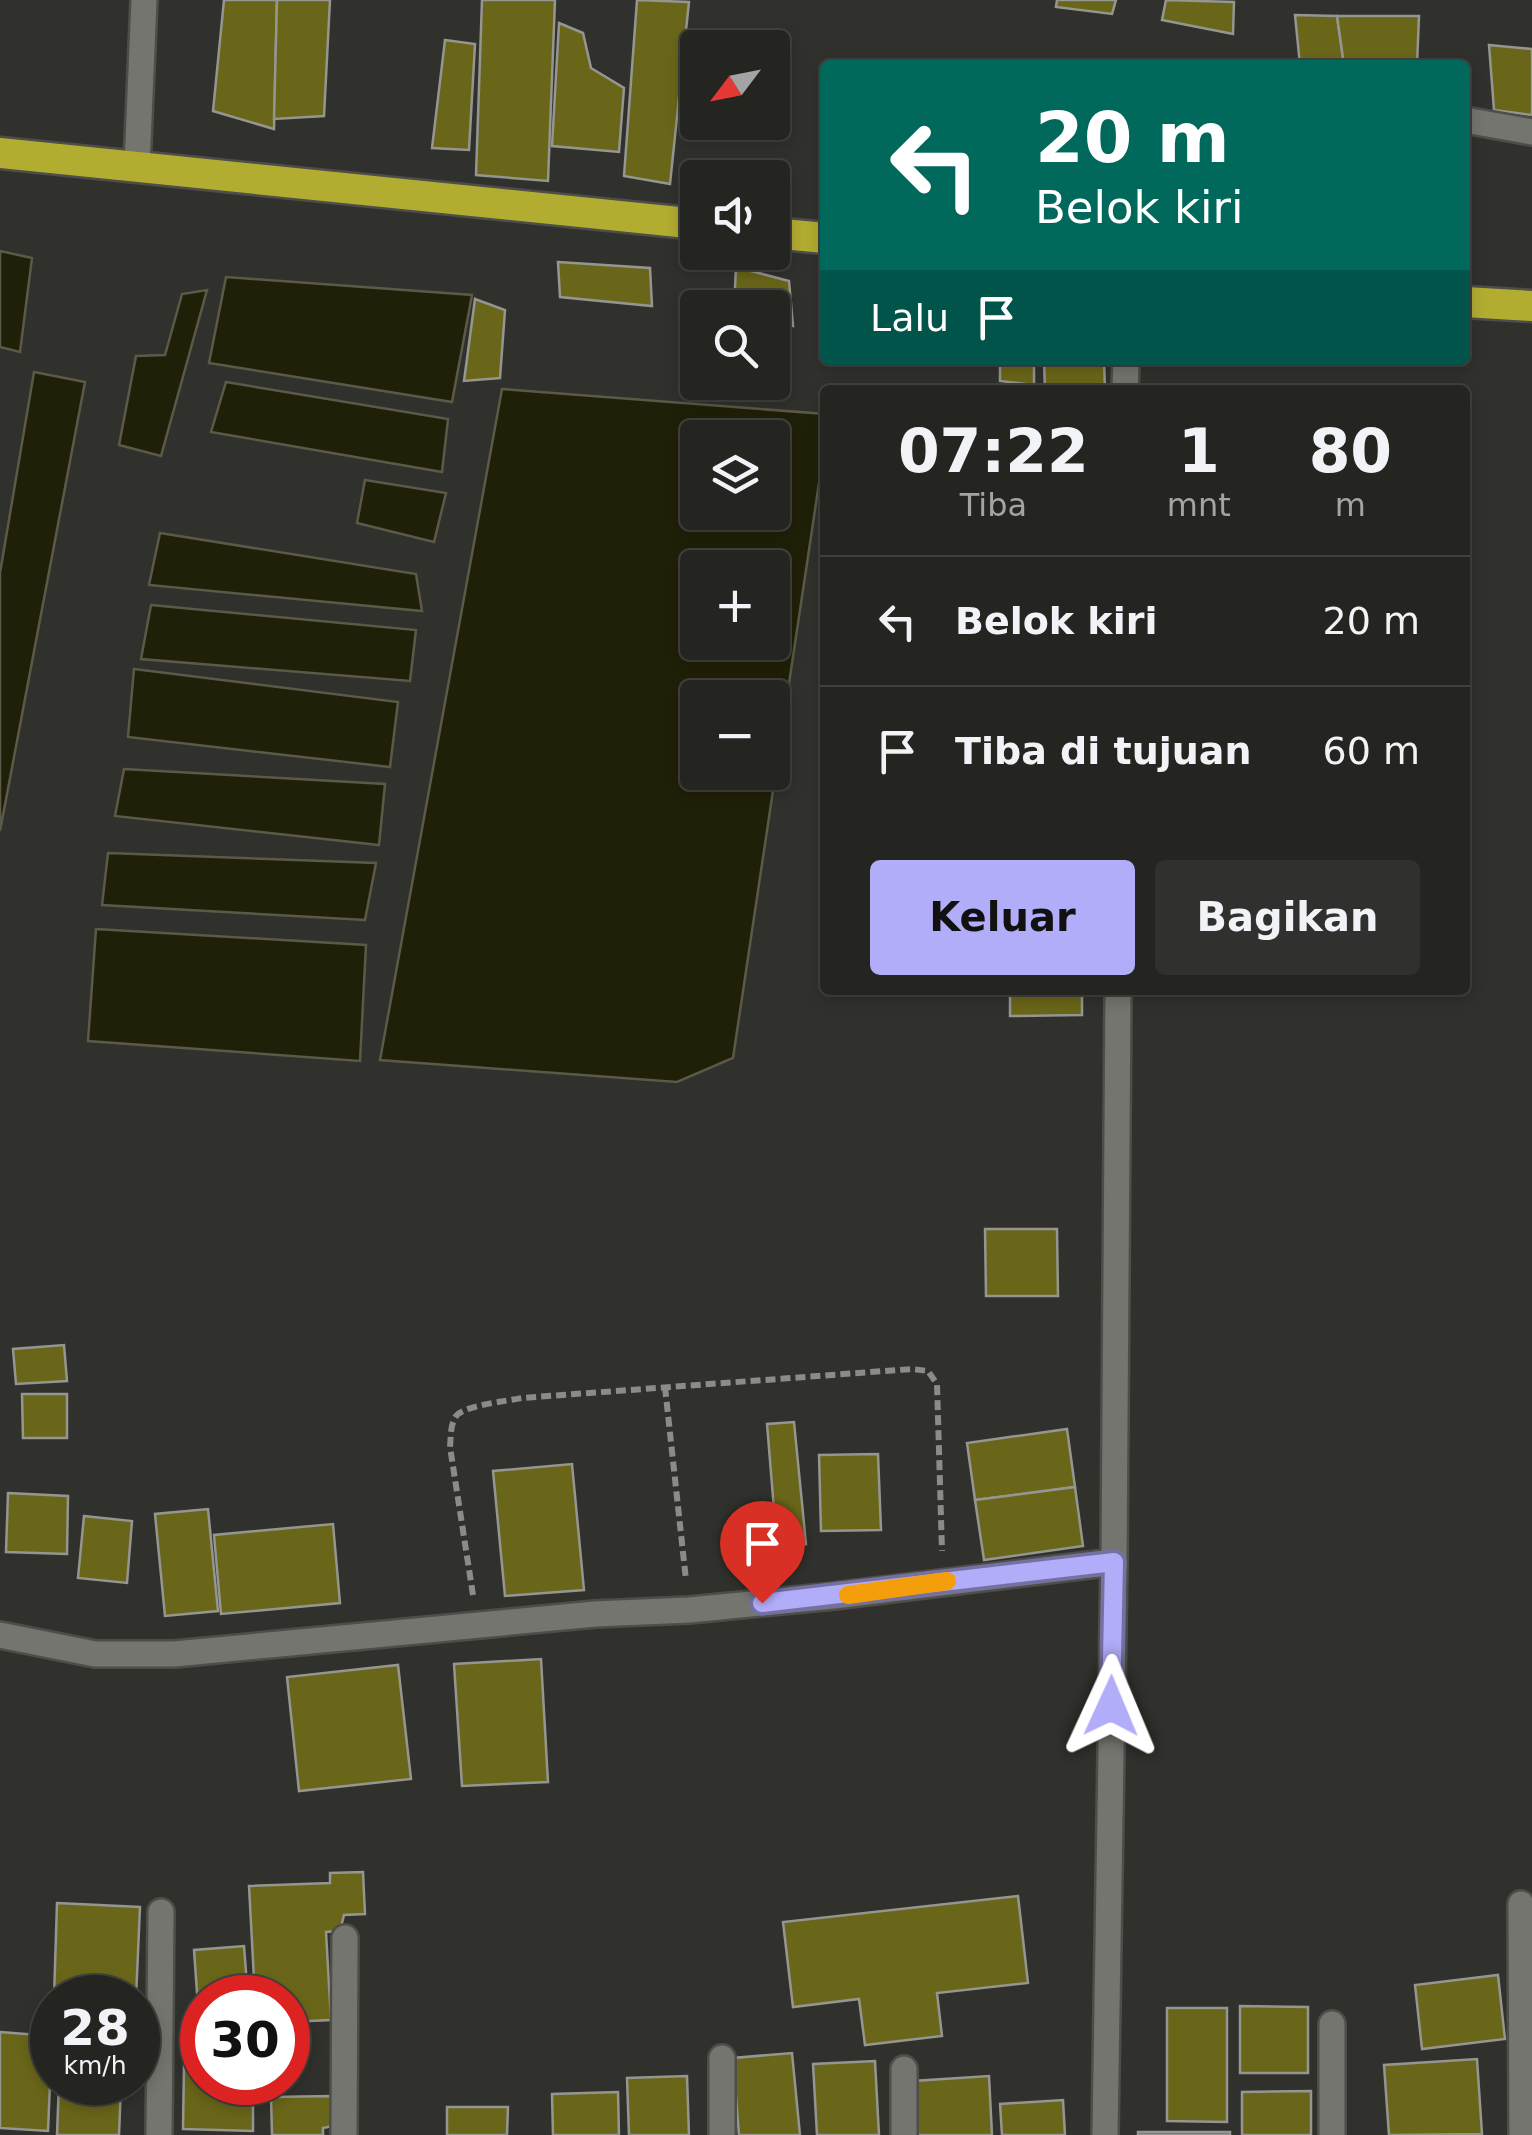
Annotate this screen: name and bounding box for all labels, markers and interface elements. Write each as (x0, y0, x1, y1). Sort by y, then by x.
north arrow (680, 30, 790, 140)
map controls (680, 30, 790, 790)
text: 20 m (1035, 97, 1230, 179)
icon: left (870, 100, 1000, 230)
button: sound (680, 160, 790, 270)
text: Belok kiri (1035, 181, 1244, 234)
button: search (680, 290, 790, 400)
icon: arrive (969, 290, 1024, 345)
text: Lalu (870, 296, 949, 340)
text: 07:22 (898, 416, 1089, 486)
text: 1 (1178, 416, 1220, 486)
text: 80 (1309, 416, 1392, 486)
button: layers (680, 420, 790, 530)
text: Tiba (960, 486, 1027, 524)
text: mnt (1167, 486, 1231, 524)
text: m (1335, 486, 1366, 524)
button: + (680, 550, 790, 660)
icon: left (870, 594, 925, 649)
text: Belok kiri (955, 599, 1157, 643)
text: 20 m (1323, 599, 1420, 643)
button: − (680, 680, 790, 790)
icon: arrive (870, 724, 925, 779)
text: Tiba di tujuan (955, 729, 1251, 773)
text: 60 m (1323, 729, 1420, 773)
button: Keluar (870, 860, 1135, 975)
button: Bagikan (1155, 860, 1420, 975)
pin (720, 1501, 805, 1604)
icon: arrive (735, 1516, 790, 1571)
position arrow (1059, 1654, 1163, 1758)
speed limit sign: 30 (180, 1975, 310, 2105)
text: 28 (60, 1999, 130, 2057)
text: km/h (63, 2051, 127, 2080)

